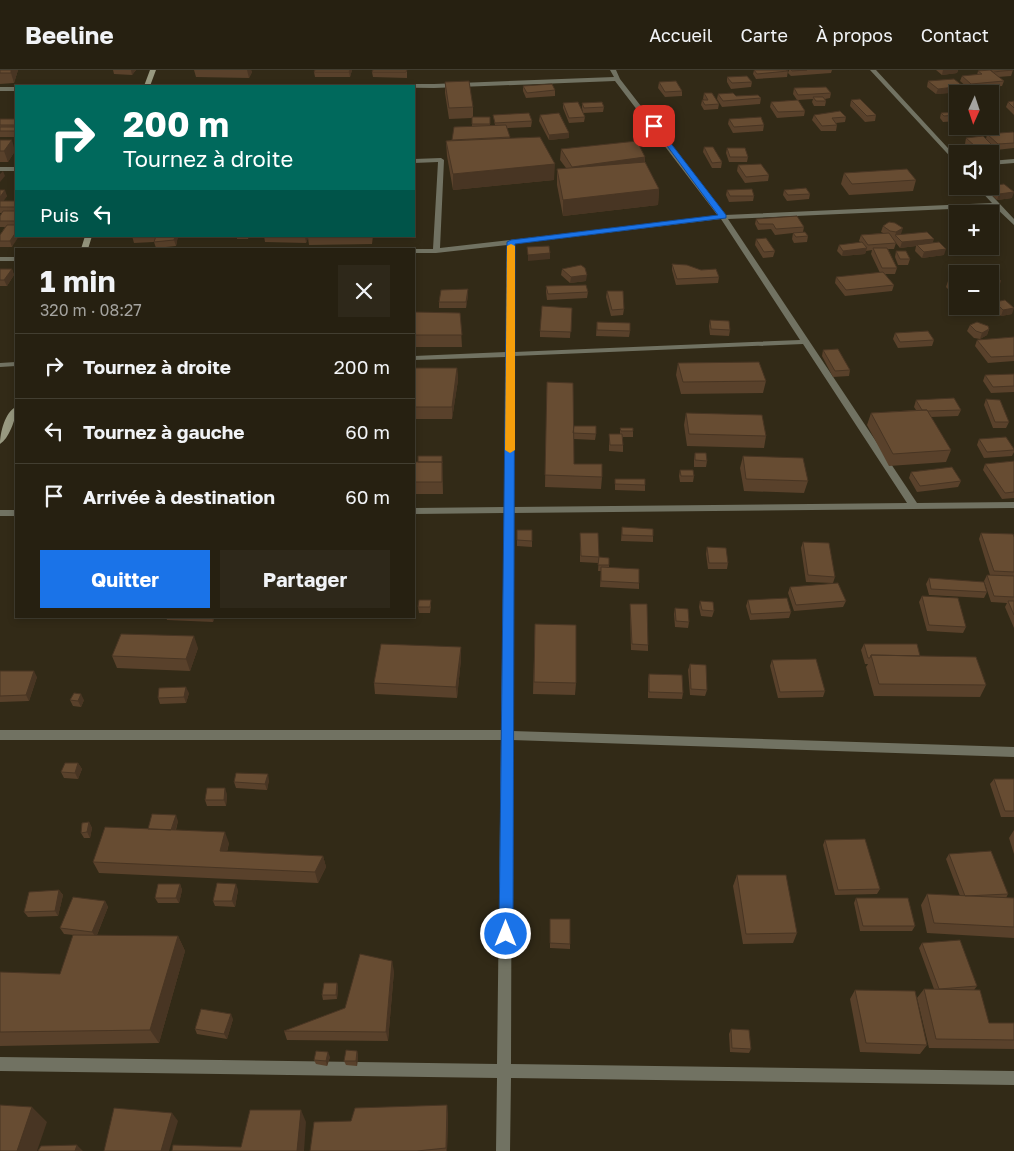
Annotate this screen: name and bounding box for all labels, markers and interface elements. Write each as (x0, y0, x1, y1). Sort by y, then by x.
text: Beeline (25, 20, 114, 49)
text: Accueil (649, 24, 713, 46)
text: Carte (741, 24, 788, 46)
text: À propos (816, 24, 893, 46)
text: Contact (921, 24, 989, 46)
north arrow (949, 85, 999, 135)
map controls (949, 85, 999, 315)
text: 200 m (123, 103, 229, 145)
icon: right (40, 105, 105, 170)
pin (633, 105, 675, 147)
icon: arrive (640, 112, 668, 140)
text: Tournez à droite (123, 145, 293, 172)
button: sound (949, 145, 999, 195)
icon: left (89, 200, 117, 228)
text: Puis (40, 203, 79, 226)
button: + (949, 205, 999, 255)
text: 1 min (40, 263, 116, 299)
button: close (338, 265, 390, 317)
button: − (949, 265, 999, 315)
text: 320 m · 08:27 (40, 300, 142, 320)
icon: right (40, 352, 68, 380)
text: Tournez à droite (83, 355, 231, 378)
text: 200 m (334, 355, 390, 378)
icon: left (40, 417, 68, 445)
text: Tournez à gauche (83, 420, 244, 443)
text: 60 m (345, 420, 390, 443)
icon: arrive (40, 482, 68, 510)
text: Arrivée à destination (83, 485, 275, 508)
text: 60 m (345, 485, 390, 508)
button: Quitter (40, 550, 210, 608)
button: Partager (220, 550, 390, 608)
position arrow (479, 907, 531, 959)

